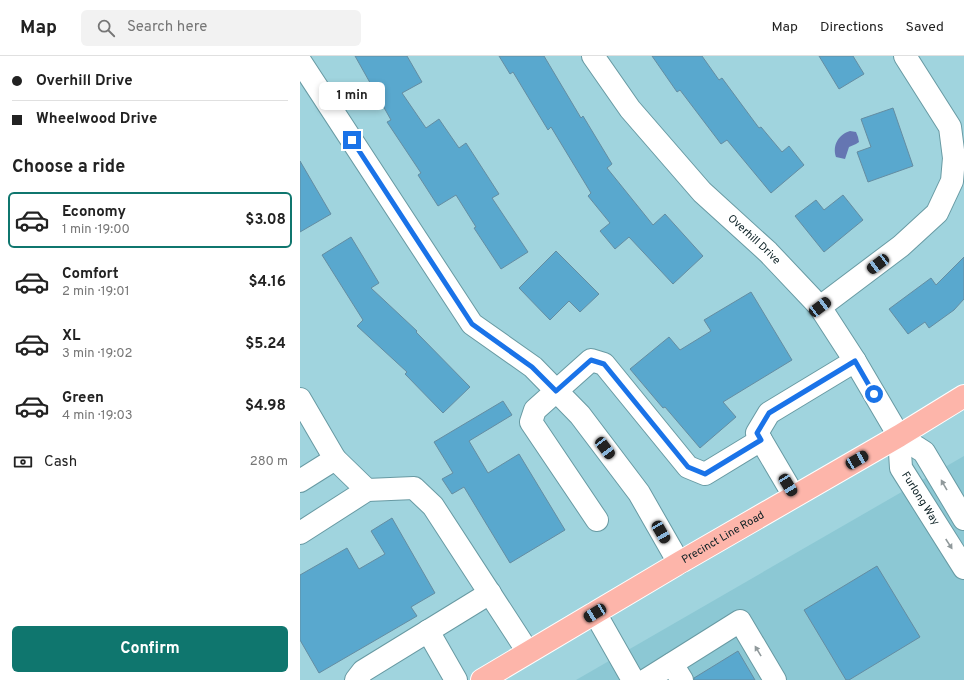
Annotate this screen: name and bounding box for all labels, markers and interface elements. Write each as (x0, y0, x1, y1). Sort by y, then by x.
search box (81, 10, 361, 46)
text: Map (20, 16, 57, 40)
icon: search (95, 17, 117, 39)
text: Search here (127, 18, 207, 37)
text: Map (772, 19, 798, 36)
text: Directions (820, 19, 884, 36)
text: Saved (906, 19, 944, 36)
text: Overhill Drive (36, 72, 133, 91)
callout: 1 min (319, 82, 385, 110)
text: 1 min (336, 88, 368, 104)
text: Wheelwood Drive (36, 110, 157, 129)
route end (343, 131, 361, 149)
text: Choose a ride (12, 156, 125, 179)
icon: car (14, 202, 50, 238)
text: Economy (62, 203, 126, 222)
text: $3.08 (245, 211, 286, 230)
street label: Overhill Drive (725, 212, 783, 268)
text: 1 min · 19:00 (62, 222, 130, 238)
car (865, 252, 891, 276)
icon: car (14, 264, 50, 300)
text: Comfort (62, 265, 119, 284)
text: $4.16 (248, 273, 286, 292)
text: 2 min · 19:01 (62, 284, 129, 300)
car (807, 295, 833, 319)
icon: car (14, 326, 50, 362)
text: XL (62, 327, 80, 346)
text: $5.24 (245, 335, 286, 354)
text: 3 min · 19:02 (62, 346, 132, 362)
route start (865, 385, 883, 403)
icon: car (14, 388, 50, 424)
text: Green (62, 389, 104, 408)
text: $4.98 (245, 397, 286, 416)
text: 4 min · 19:03 (62, 408, 133, 424)
car (593, 435, 617, 461)
car (844, 449, 870, 471)
icon: cash (12, 451, 34, 473)
text: Cash (44, 453, 77, 472)
text: 280 m (250, 454, 288, 470)
street label: Furlong Way (898, 469, 943, 528)
car (777, 472, 799, 498)
one-way arrow (941, 480, 948, 491)
street label: Precinct Line Road (679, 508, 767, 567)
car (650, 519, 672, 545)
one-way arrow (945, 539, 953, 549)
car (582, 602, 608, 624)
button: Confirm (12, 626, 288, 672)
one-way arrow (754, 645, 761, 657)

